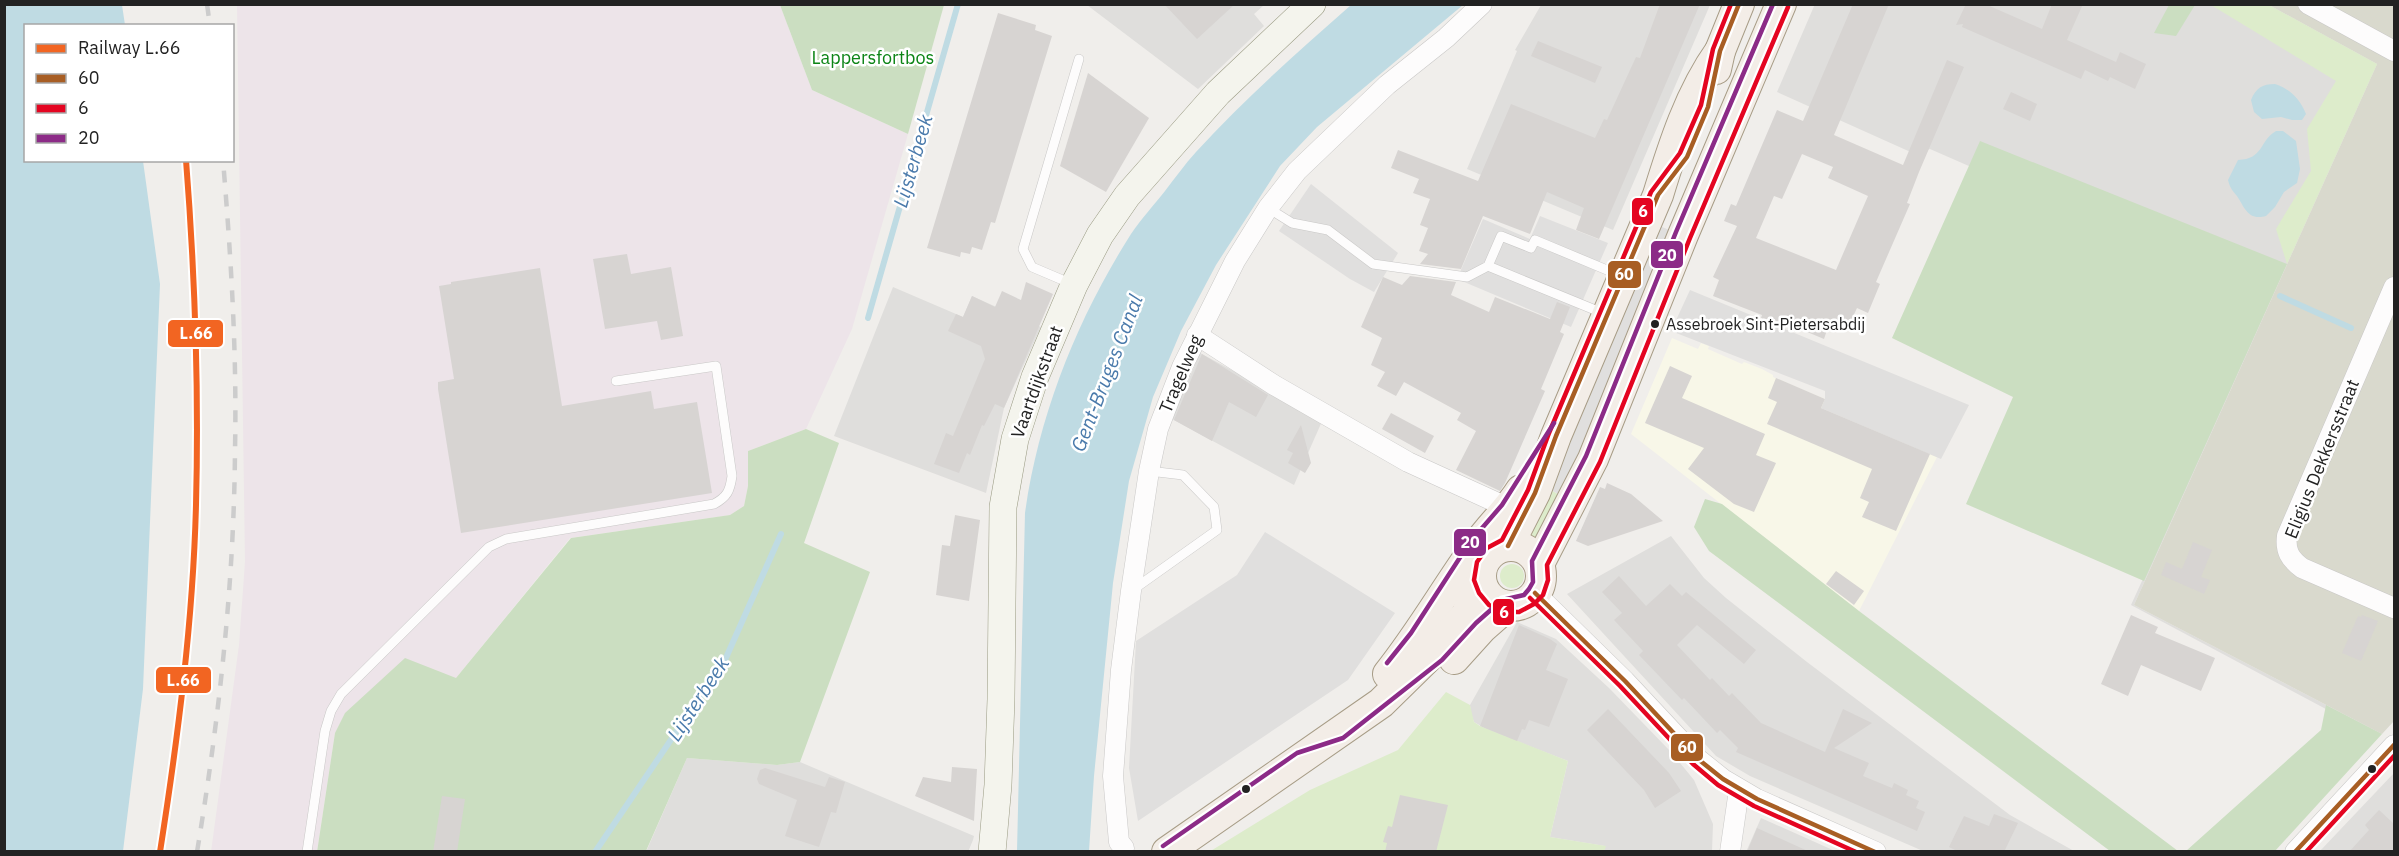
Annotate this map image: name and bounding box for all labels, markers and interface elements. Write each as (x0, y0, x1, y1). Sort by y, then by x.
legend (24, 24, 234, 162)
text: Railway L.66 (78, 36, 181, 59)
park label: Lappersfortbos (812, 46, 934, 69)
text: 60 (78, 66, 100, 89)
text: 6 (78, 96, 89, 119)
water label: Lijsterbeek (886, 111, 939, 210)
text: 20 (78, 126, 100, 149)
line badge: 6 (1631, 197, 1654, 226)
text: 6 (1638, 201, 1648, 221)
line badge: 20 (1650, 240, 1684, 269)
text: 20 (1657, 245, 1677, 265)
line badge: 60 (1607, 260, 1642, 289)
text: 60 (1614, 264, 1634, 284)
water label: Gent-Bruges Canal (1064, 290, 1149, 455)
place label: Assebroek Sint-Pietersabdij (1666, 314, 1865, 334)
marker: Assebroek Sint-Pietersabdij (1649, 318, 1661, 330)
line badge: L.66 (167, 319, 224, 348)
street label: Vaartdijkstraat (1005, 322, 1068, 441)
text: L.66 (180, 323, 213, 343)
street label: Tragelweg (1154, 331, 1208, 416)
street label: Eligius Dekkersstraat (2279, 376, 2364, 542)
line badge: 20 (1453, 528, 1487, 557)
text: 20 (1460, 532, 1480, 552)
line badge: 6 (1492, 598, 1515, 626)
text: 6 (1499, 602, 1509, 622)
water label: Lijsterbeek (660, 651, 735, 746)
line badge: L.66 (155, 666, 212, 694)
text: L.66 (167, 670, 200, 690)
line badge: 60 (1670, 733, 1704, 762)
text: 60 (1677, 737, 1697, 757)
unlabelled marker (2366, 763, 2378, 775)
unlabelled marker (1240, 783, 1252, 795)

